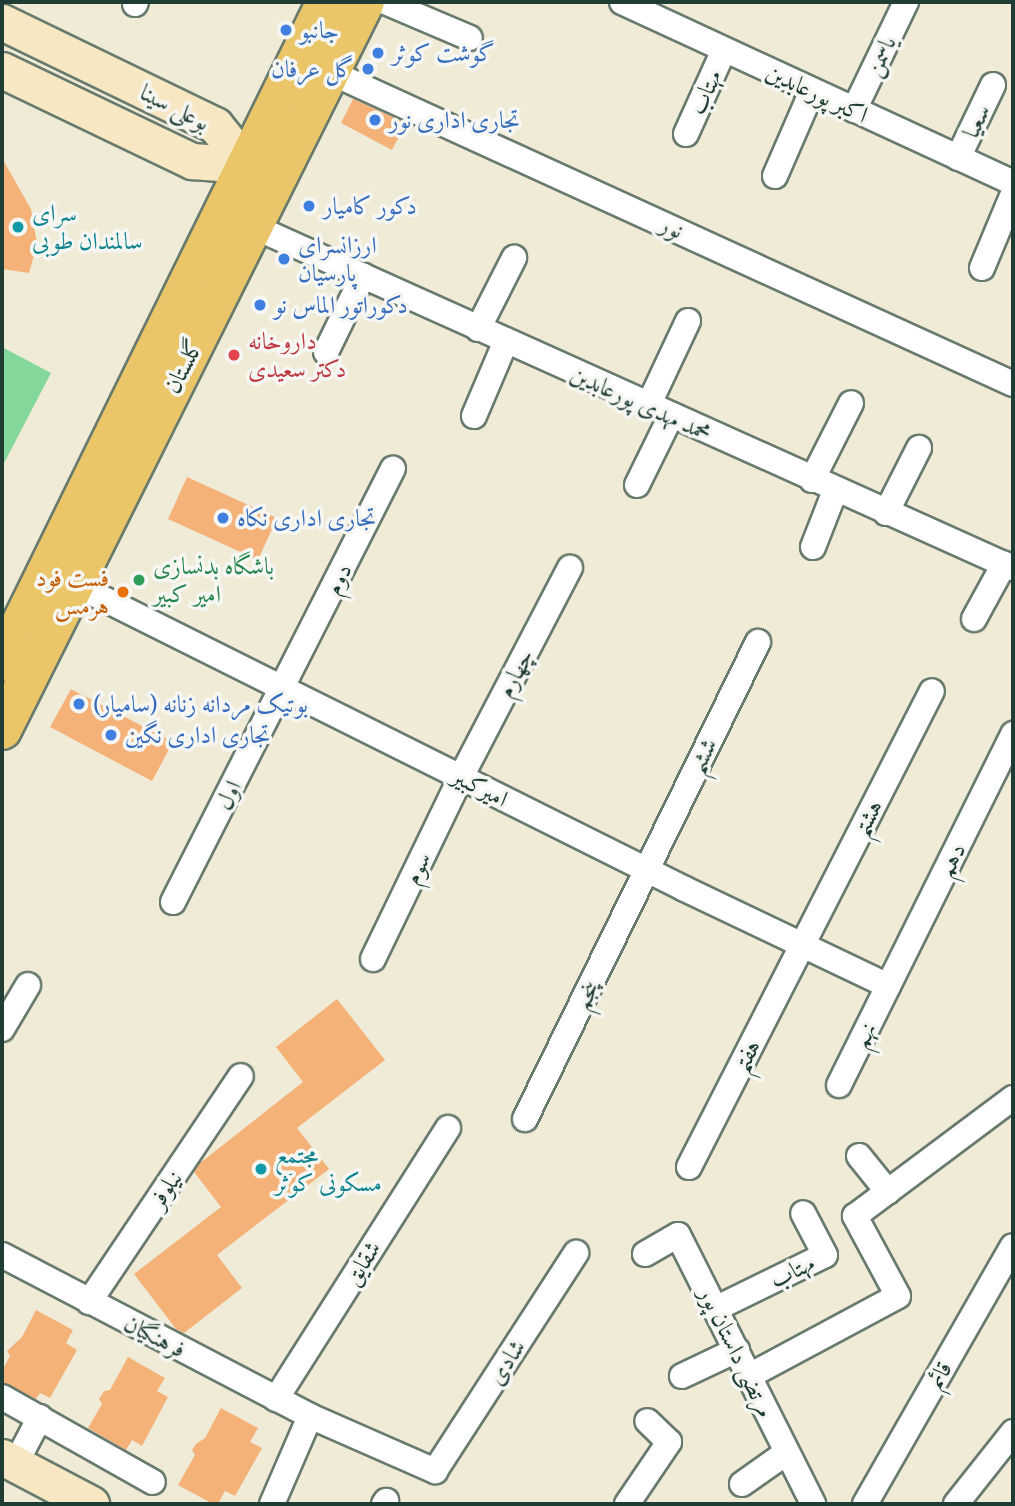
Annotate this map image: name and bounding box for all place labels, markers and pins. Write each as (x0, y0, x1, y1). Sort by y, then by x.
place label: جانبو (300, 16, 339, 44)
marker: جانبو (278, 22, 294, 38)
place label: گوشت کوثر (392, 39, 495, 67)
marker: گوشت کوثر (370, 45, 386, 61)
place label: گل عرفان (271, 55, 354, 83)
marker: گل عرفان (360, 61, 376, 77)
place label: تجاری اداری نور (389, 106, 520, 134)
marker: تجاری اداری نور (367, 112, 383, 128)
place label: دکور کامیار (323, 192, 417, 220)
marker: دکور کامیار (301, 198, 317, 214)
place label: سرای سالمندان طوبی (32, 199, 143, 255)
marker: سرای سالمندان طوبی (10, 219, 26, 235)
place label: ارزانسرای پارسیان (298, 231, 377, 287)
marker: ارزانسرای پارسیان (276, 251, 292, 267)
place label: دکوراتور الماس نو (274, 291, 408, 319)
marker: دکوراتور الماس نو (252, 297, 268, 313)
place label: داروخانه دکتر سعیدی (248, 327, 346, 383)
marker: داروخانه دکتر سعیدی (226, 347, 242, 363)
place label: تجاری اداری نکاه (237, 504, 376, 532)
marker: تجاری اداری نکاه (215, 510, 231, 526)
place label: باشگاه بدنسازی امیر کبیر (153, 552, 274, 608)
place label: فست فود هرمس (36, 564, 109, 620)
marker: باشگاه بدنسازی امیر کبیر (131, 572, 147, 588)
marker: فست فود هرمس (115, 584, 131, 600)
place label: بوتیک مردانه زنانه (سامیار) (93, 690, 308, 718)
marker: بوتیک مردانه زنانه (سامیار) (71, 696, 87, 712)
place label: تجاری اداری نگین (125, 721, 270, 749)
marker: تجاری اداری نگین (103, 727, 119, 743)
place label: مجتمع مسکونی کوثر (275, 1141, 382, 1197)
marker: مجتمع مسکونی کوثر (253, 1161, 269, 1177)

